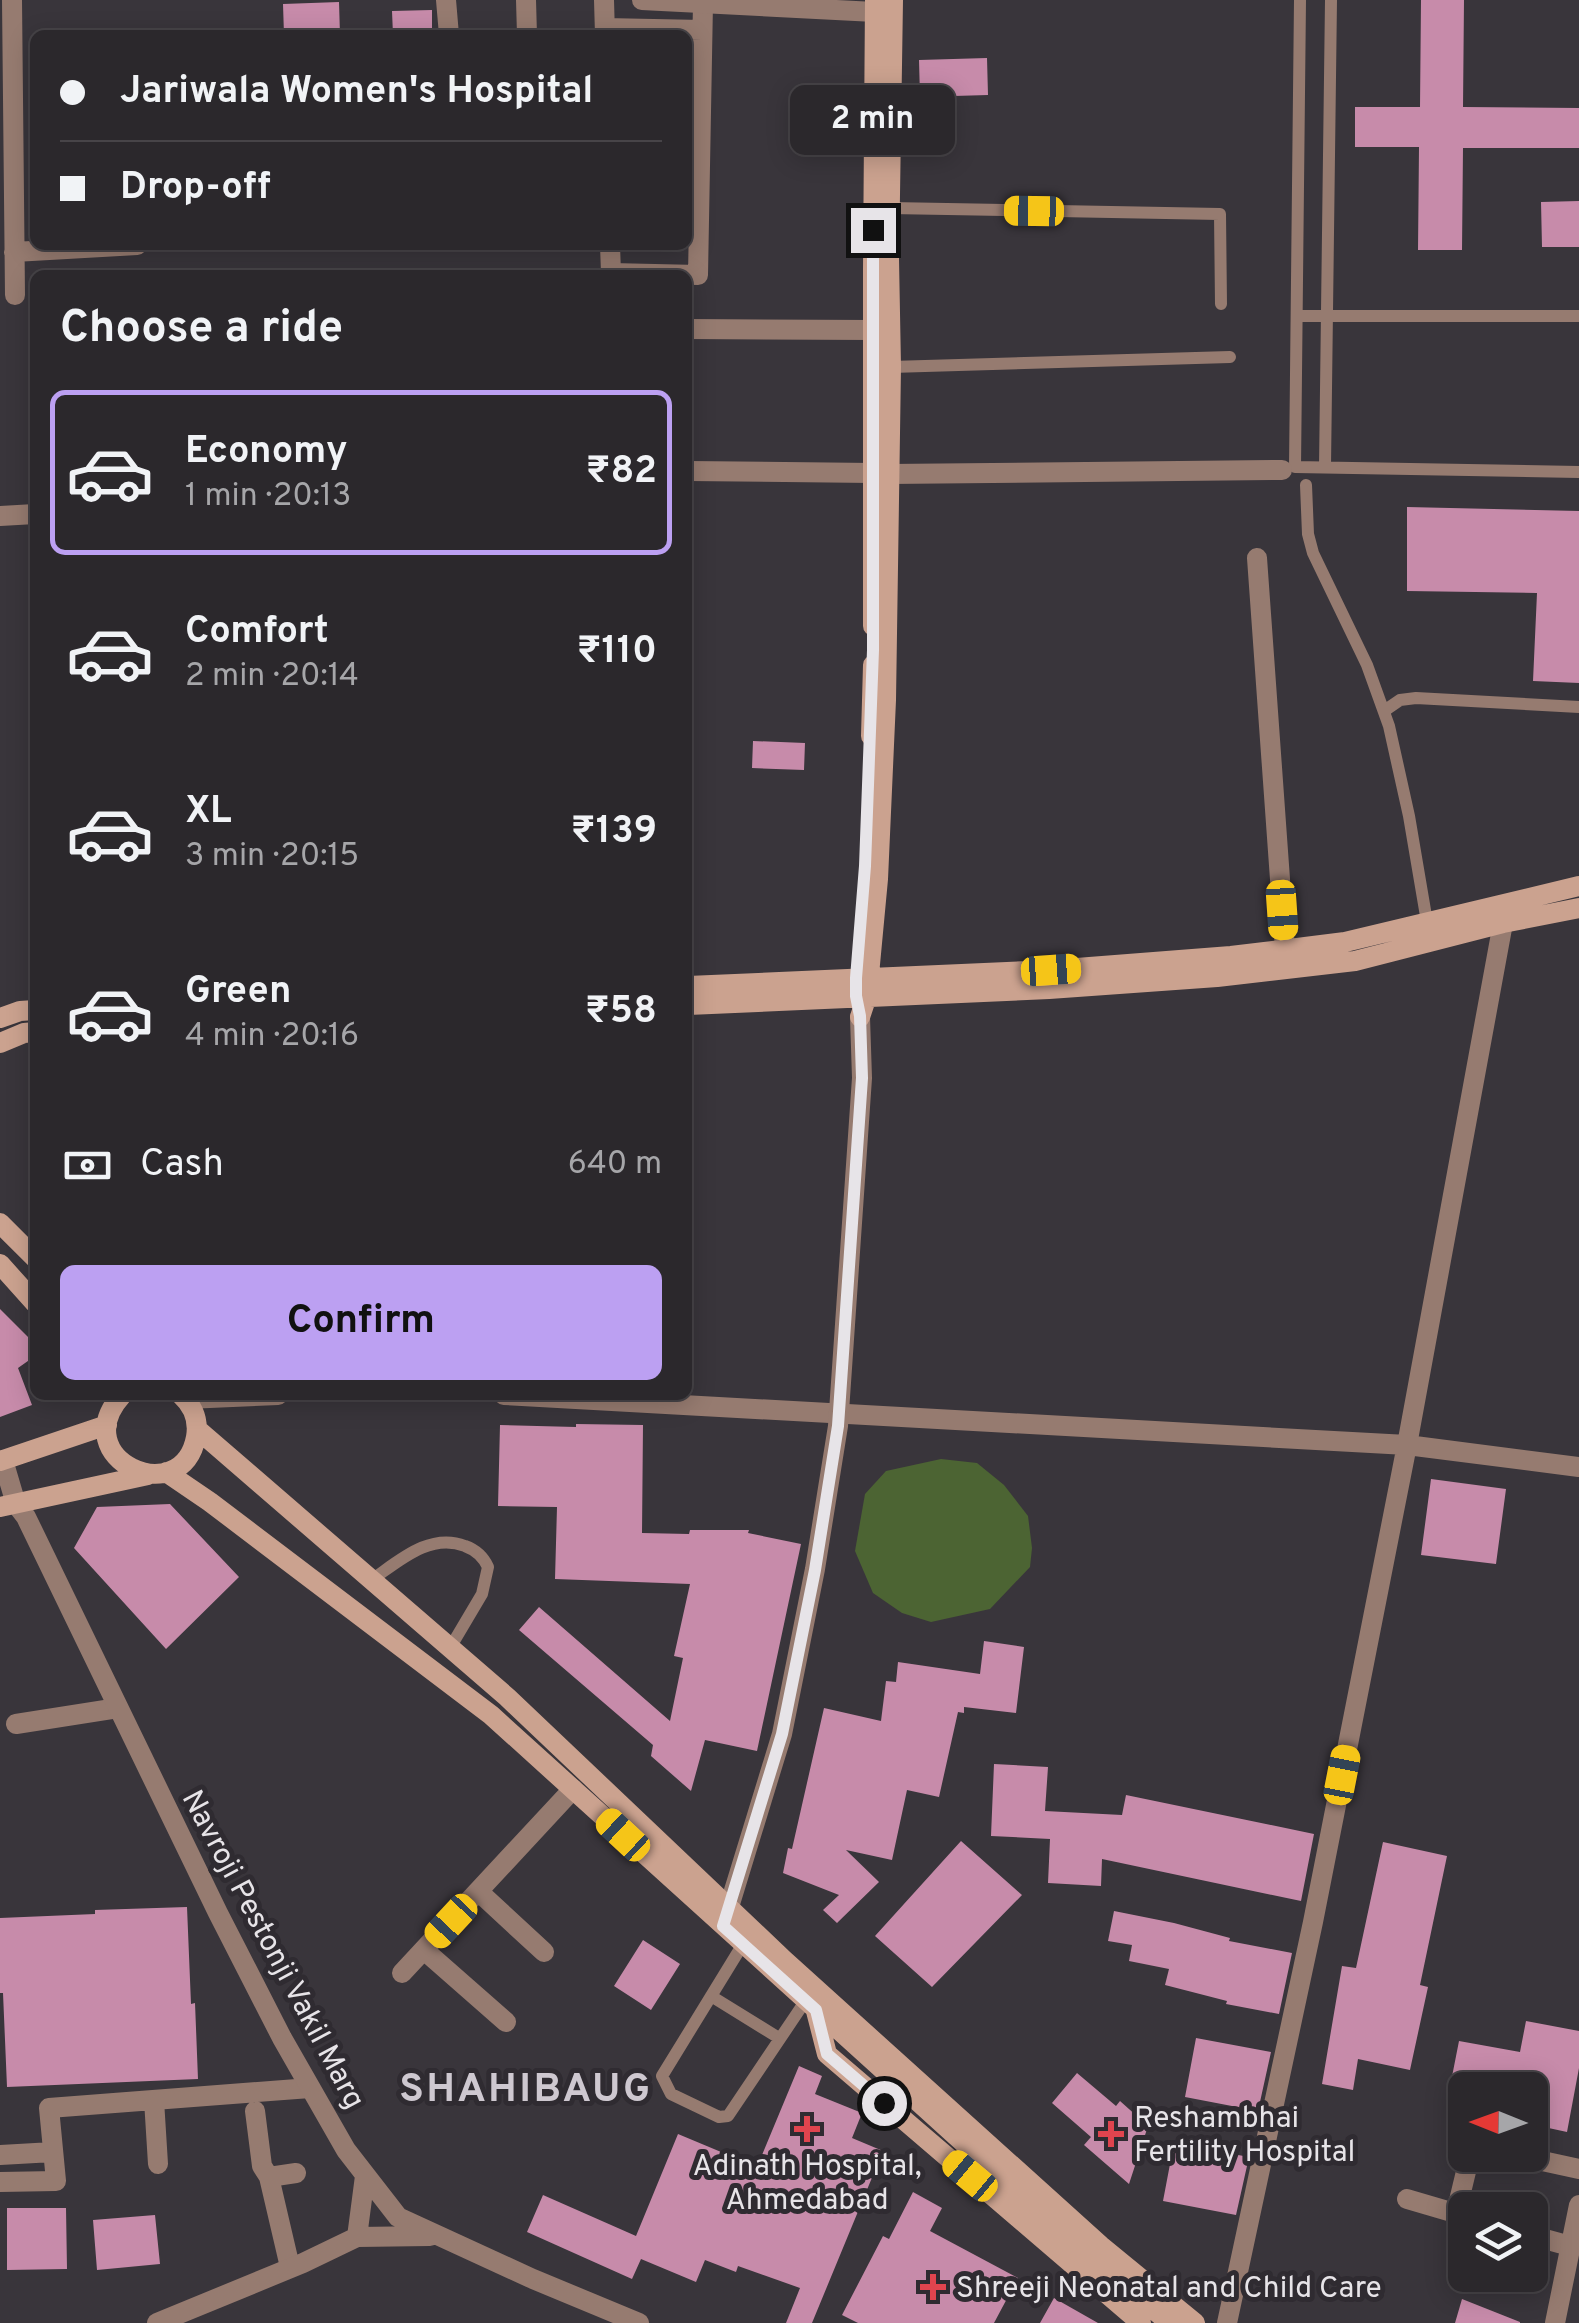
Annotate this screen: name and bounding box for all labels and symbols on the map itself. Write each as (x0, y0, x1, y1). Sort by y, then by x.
callout: 2 min (790, 85, 956, 155)
car (1004, 195, 1064, 227)
route end (851, 208, 896, 253)
car (1265, 879, 1299, 941)
car (1020, 953, 1082, 987)
car (1322, 1743, 1362, 1807)
street label: Navroji Pestonji Vakil Marg (172, 1784, 372, 2116)
car (591, 1804, 655, 1866)
car (420, 1889, 482, 1953)
district label: SHAHIBAUG (399, 2066, 653, 2116)
north arrow (1448, 2072, 1548, 2172)
route start (862, 2081, 907, 2126)
place label: Reshambhai Fertility Hospital (1134, 2101, 1355, 2172)
marker: Adinath Hospital, Ahmedabad (794, 2116, 820, 2142)
marker: Reshambhai Fertility Hospital (1098, 2121, 1124, 2147)
car (937, 2145, 1003, 2207)
place label: Adinath Hospital, Ahmedabad (692, 2149, 922, 2220)
place label: Shreeji Neonatal and Child Care (956, 2271, 1382, 2308)
marker: Shreeji Neonatal and Child Care (920, 2274, 946, 2300)

